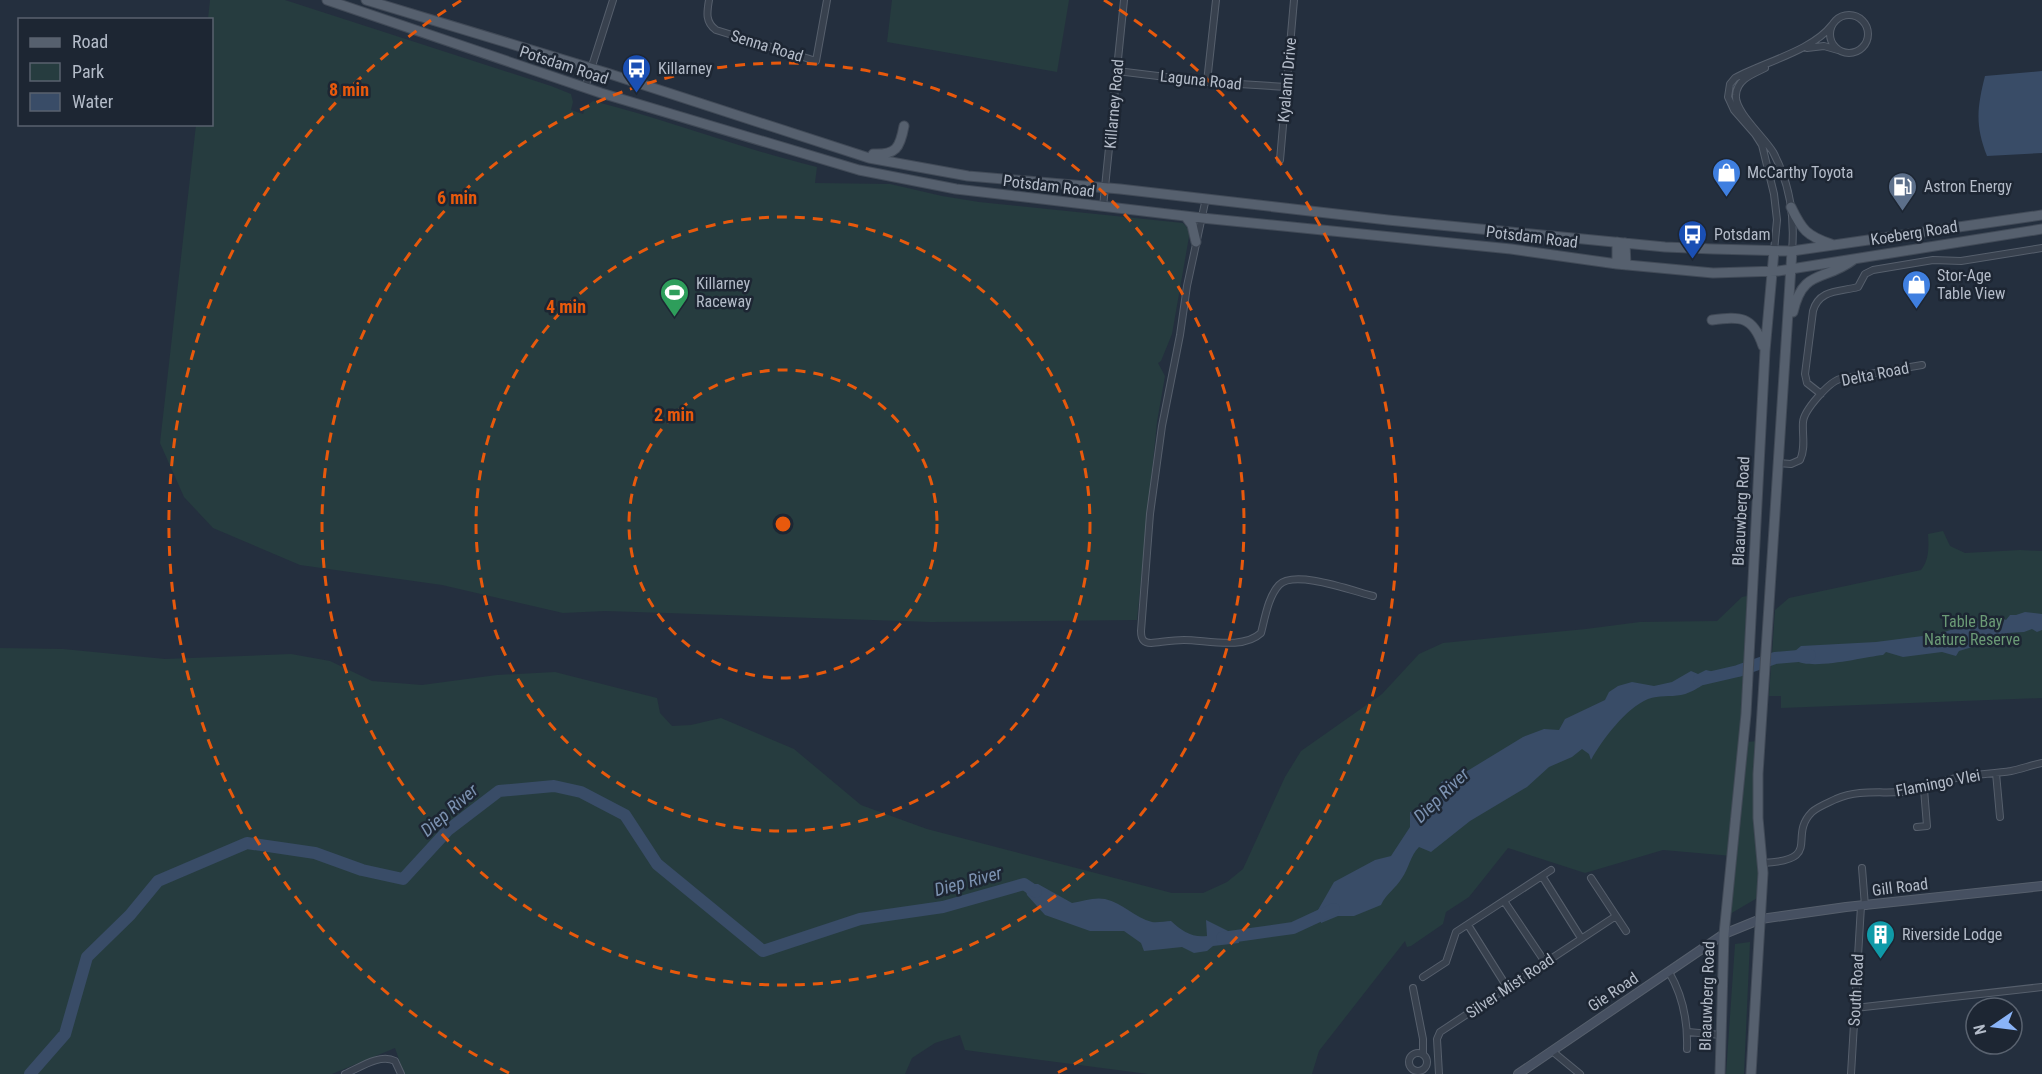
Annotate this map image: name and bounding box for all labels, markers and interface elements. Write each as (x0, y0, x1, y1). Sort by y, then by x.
legend (18, 18, 213, 126)
street label: Senna Road (728, 26, 806, 66)
text: Road (72, 31, 108, 52)
street label: Kyalami Drive (1274, 37, 1300, 123)
street label: Potsdam Road (517, 42, 611, 88)
bus stop icon: Killarney (621, 52, 653, 94)
street label: Killarney Road (1101, 58, 1127, 150)
place label: Killarney (658, 59, 712, 78)
text: Park (72, 61, 104, 82)
street label: Laguna Road (1159, 66, 1243, 94)
text: 8 min (329, 79, 369, 100)
text: Water (72, 91, 114, 112)
shop icon: McCarthy Toyota (1710, 156, 1742, 198)
place label: McCarthy Toyota (1747, 163, 1853, 182)
fuel station icon: Astron Energy (1887, 170, 1919, 212)
street label: Potsdam Road (1002, 171, 1096, 201)
place label: Astron Energy (1924, 177, 2012, 196)
text: 6 min (437, 187, 477, 208)
street label: Koeberg Road (1869, 217, 1959, 249)
bus stop icon: Potsdam (1677, 218, 1709, 260)
street label: Potsdam Road (1485, 222, 1579, 252)
place label: Potsdam (1714, 225, 1770, 244)
place label: Stor-Age Table View (1937, 266, 2005, 303)
shop icon: Stor-Age Table View (1900, 268, 1932, 310)
place label: Killarney Raceway (696, 274, 752, 311)
sports icon: Killarney Raceway (659, 276, 691, 318)
text: 4 min (546, 296, 586, 317)
street label: Delta Road (1840, 358, 1910, 390)
text: 2 min (654, 404, 694, 425)
street label: Blaauwberg Road (1729, 456, 1753, 566)
centre of rings (773, 514, 793, 534)
park label: Table Bay Nature Reserve (1924, 612, 2020, 649)
water label: Diep River (1409, 763, 1474, 827)
street label: Flamingo Vlei (1894, 765, 1982, 801)
water label: Diep River (416, 779, 482, 841)
water label: Diep River (932, 862, 1005, 900)
street label: Gill Road (1871, 874, 1929, 900)
building icon: Riverside Lodge (1865, 918, 1897, 960)
place label: Riverside Lodge (1902, 925, 2002, 944)
street label: Blaauwberg Road (1696, 941, 1718, 1051)
street label: Silver Mist Road (1462, 950, 1558, 1022)
street label: South Road (1845, 953, 1867, 1027)
street label: Gie Road (1584, 968, 1642, 1016)
north arrow (1964, 996, 2024, 1056)
text: N (1970, 1022, 1990, 1037)

